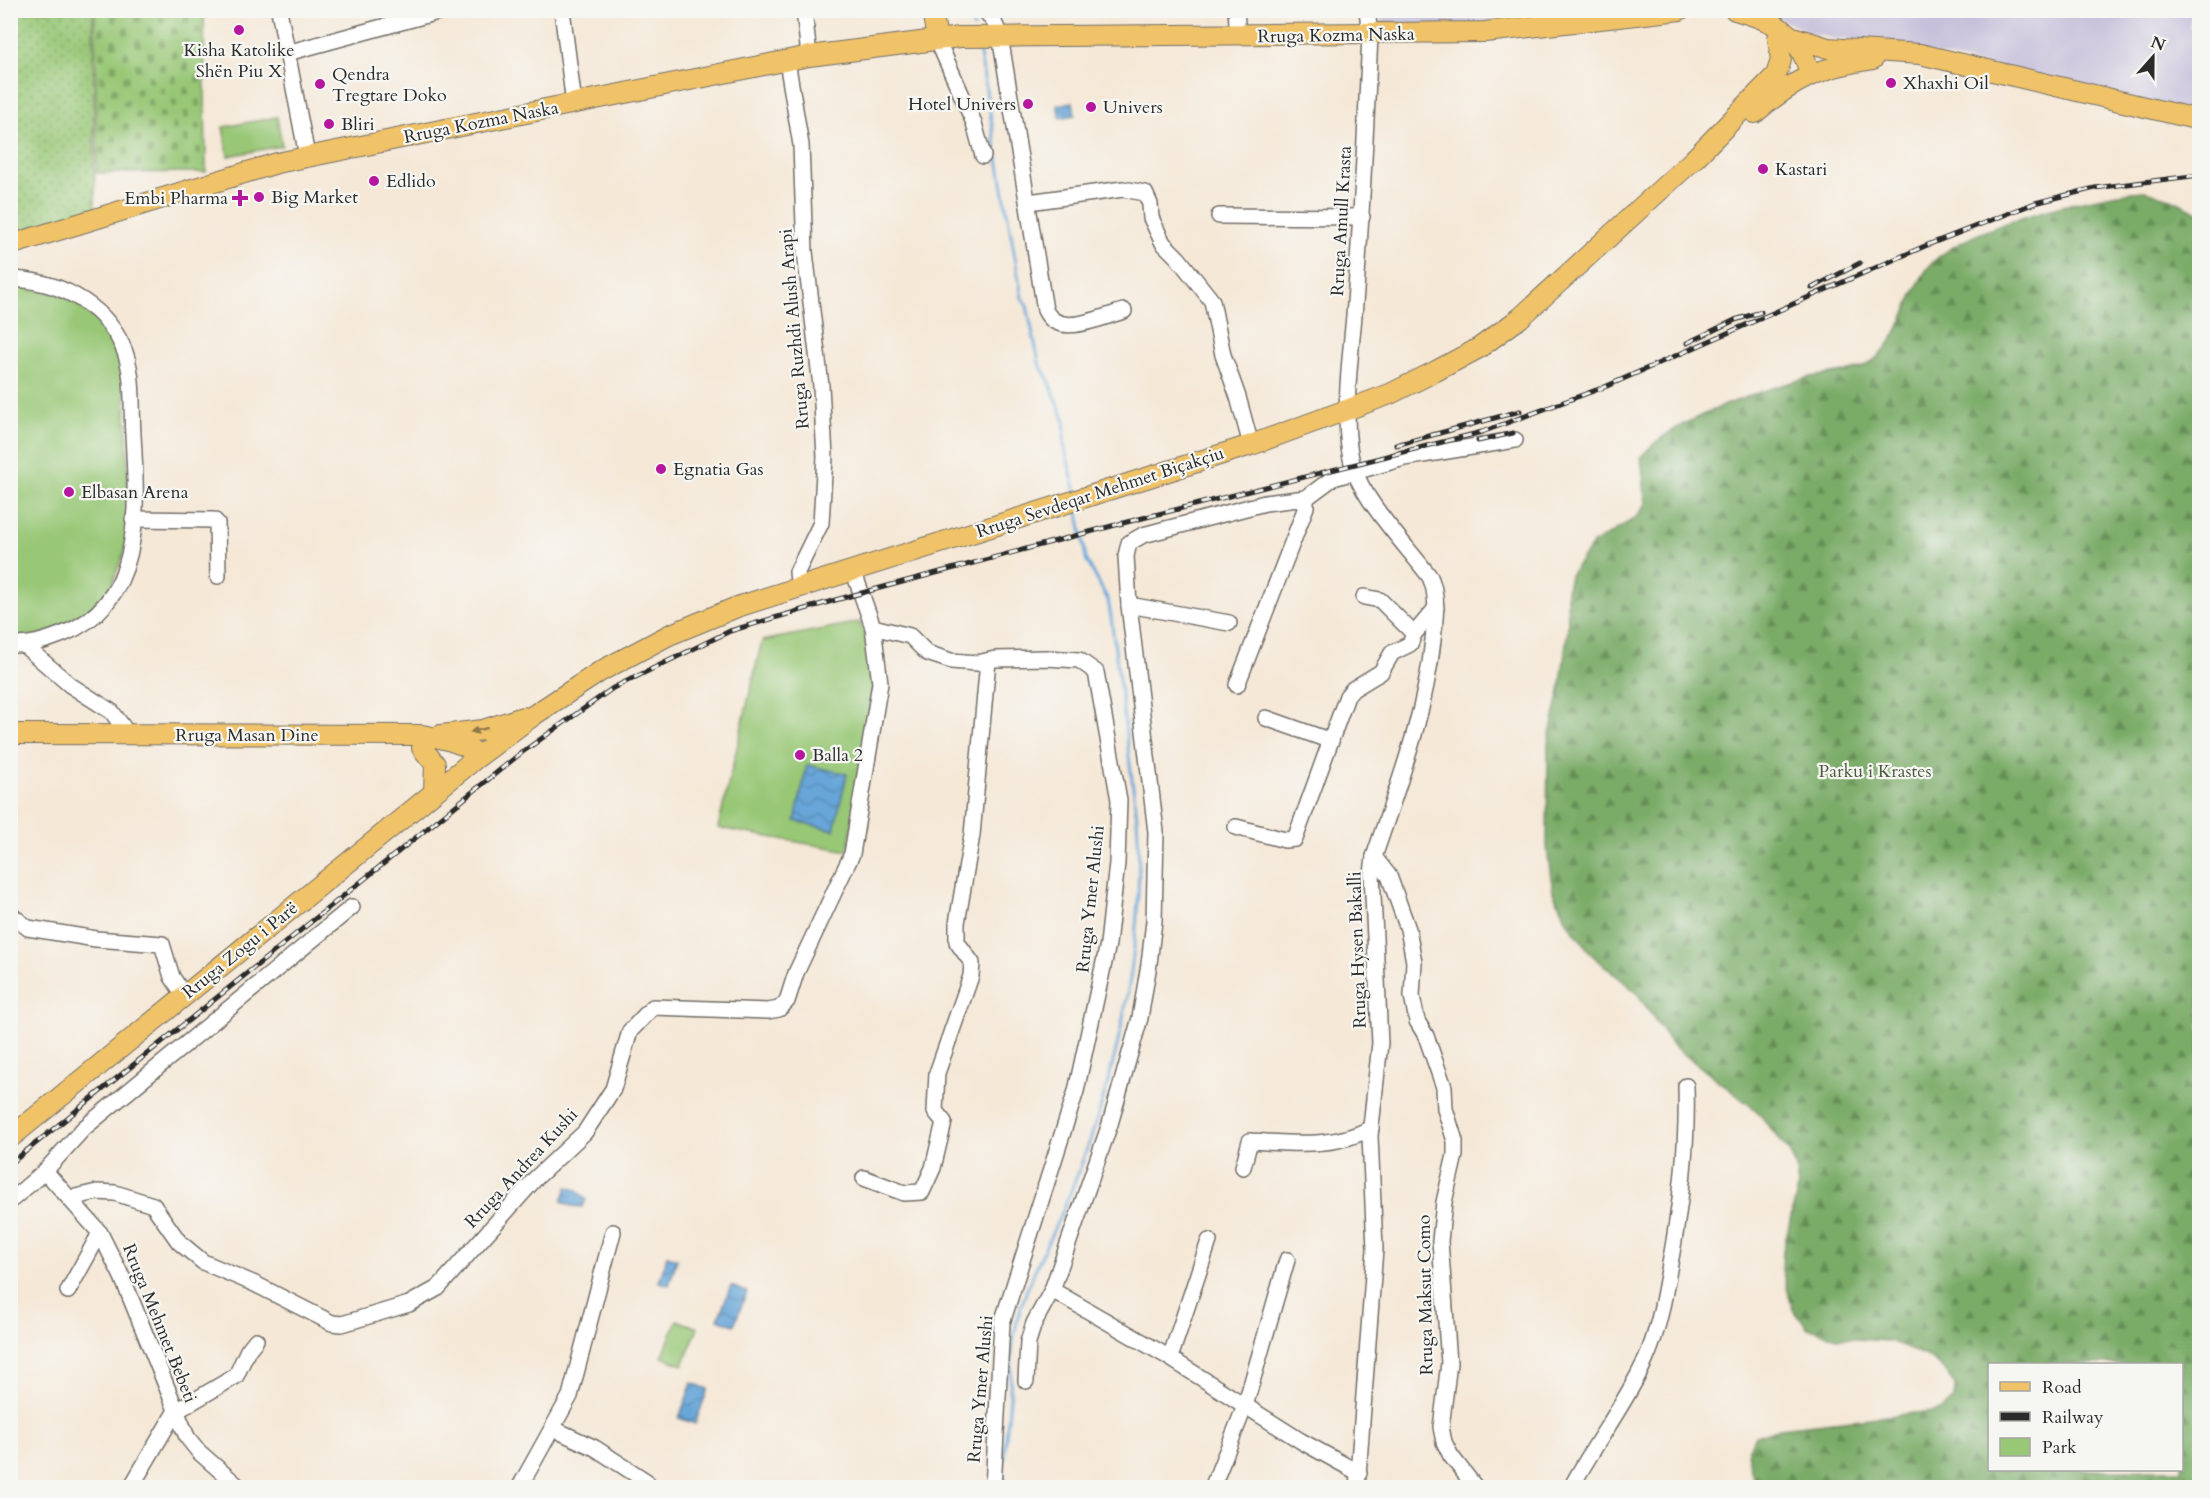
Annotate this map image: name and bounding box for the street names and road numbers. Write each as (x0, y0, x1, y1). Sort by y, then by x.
street label: Rruga Kozma Naska (1257, 22, 1415, 49)
street label: Rruga Kozma Naska (402, 95, 561, 150)
street label: Rruga Amull Krasta (1325, 145, 1358, 297)
street label: Rruga Ruzhdi Alush Arapi (773, 228, 816, 430)
street label: Rruga Sevdeqar Mehmet Biçakçiu (973, 440, 1228, 544)
street label: Rruga Masan Dine (175, 723, 319, 748)
street label: Rruga Ymer Alushi (1070, 824, 1111, 974)
street label: Rruga Hysen Bakalli (1342, 871, 1373, 1029)
street label: Rruga Zogu i Parë (177, 896, 303, 1005)
street label: Rruga Andrea Kushi (459, 1103, 584, 1234)
street label: Rruga Maksut Como (1412, 1214, 1439, 1376)
street label: Rruga Mehmet Bebeti (116, 1240, 203, 1406)
street label: Rruga Ymer Alushi (962, 1314, 999, 1464)

